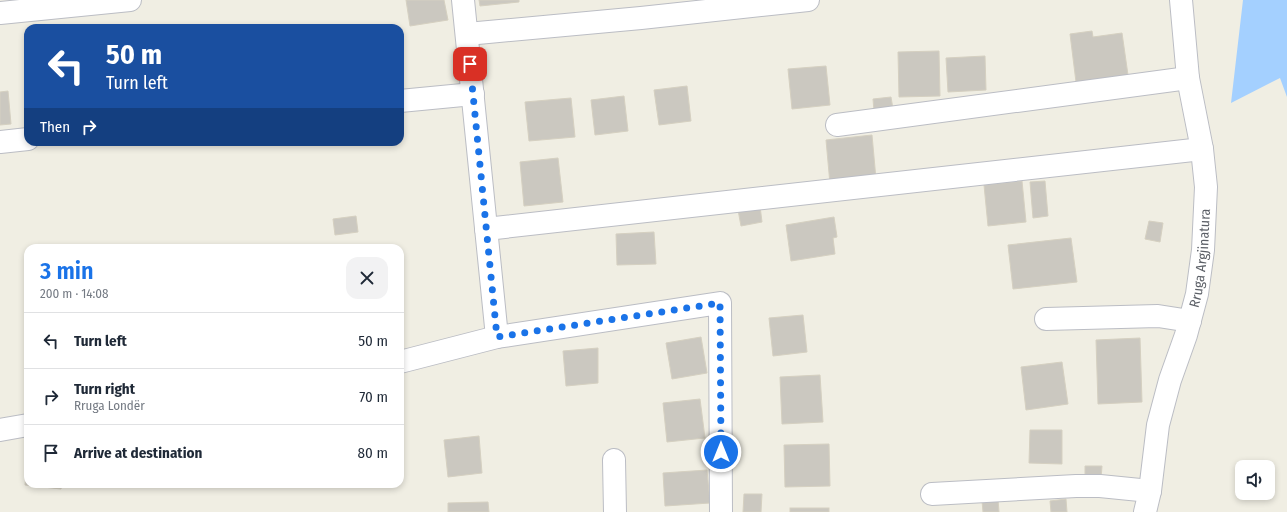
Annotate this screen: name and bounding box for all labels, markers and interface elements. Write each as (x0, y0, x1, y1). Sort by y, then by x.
text: 50 m (106, 38, 162, 71)
icon: left (40, 40, 92, 92)
pin (453, 47, 487, 81)
icon: arrive (459, 53, 481, 75)
text: Turn left (106, 72, 168, 94)
icon: right (78, 116, 100, 138)
text: Then (40, 118, 70, 136)
street label: Rruga Argjinatura (1185, 208, 1213, 309)
text: 3 min (40, 257, 94, 285)
button: close (346, 257, 388, 299)
text: 200 m · 14:08 (40, 286, 109, 301)
icon: left (40, 330, 62, 352)
text: Turn left (74, 332, 127, 350)
text: 50 m (358, 332, 388, 350)
text: Turn right (74, 380, 135, 398)
icon: right (40, 386, 62, 408)
text: 70 m (359, 388, 388, 406)
text: Rruga Londër (74, 398, 145, 413)
position arrow (700, 431, 742, 473)
icon: arrive (40, 442, 62, 464)
text: Arrive at destination (74, 444, 202, 462)
text: 80 m (358, 444, 388, 462)
map controls (1235, 460, 1275, 500)
button: sound (1235, 460, 1275, 500)

